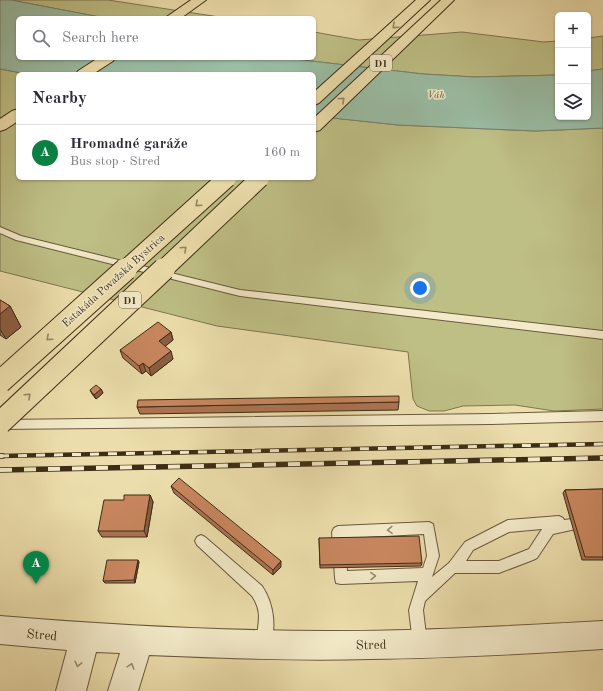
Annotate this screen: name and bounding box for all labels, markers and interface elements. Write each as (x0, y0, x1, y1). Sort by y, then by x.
map controls (555, 12, 591, 120)
button: + (555, 12, 591, 48)
search box (16, 16, 316, 60)
one-way arrow (393, 21, 400, 28)
icon: search (30, 27, 52, 49)
text: Search here (62, 31, 139, 46)
button: − (555, 48, 591, 84)
road number: D1 (370, 55, 392, 71)
button: layers (555, 84, 591, 120)
text: Nearby (32, 90, 87, 107)
water label: Váh (427, 90, 445, 100)
one-way arrow (337, 97, 345, 105)
text: Hromadné garáže (70, 137, 188, 152)
text: A (40, 146, 50, 159)
text: 160 m (263, 146, 300, 159)
text: Bus stop · Stred (70, 155, 160, 168)
one-way arrow (195, 199, 202, 206)
street label: Estakáda Považská Bystrica (61, 232, 168, 330)
one-way arrow (179, 247, 187, 254)
your location (410, 278, 430, 298)
road number: D1 (119, 292, 141, 308)
one-way arrow (46, 333, 54, 340)
one-way arrow (23, 393, 31, 401)
one-way arrow (387, 525, 393, 534)
pin: A (23, 551, 49, 584)
one-way arrow (370, 572, 376, 581)
street label: Stred (26, 628, 58, 643)
street label: Stred (356, 639, 387, 652)
one-way arrow (74, 660, 83, 667)
one-way arrow (126, 662, 135, 669)

